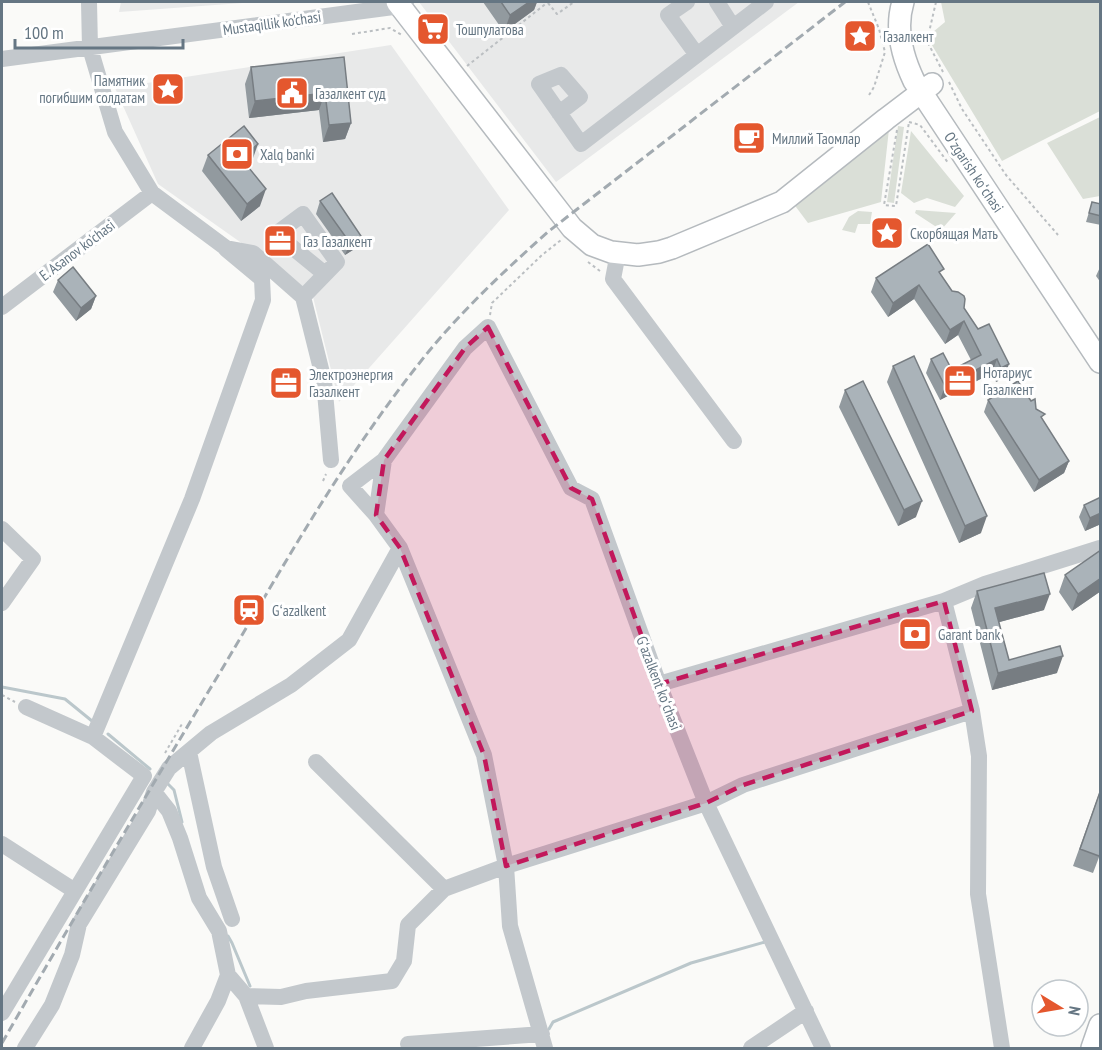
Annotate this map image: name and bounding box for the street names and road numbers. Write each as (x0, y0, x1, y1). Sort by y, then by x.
street label: Mustaqillik ko'chasi (222, 7, 322, 39)
street label: Oʻzgarish koʻchasi (940, 128, 1008, 216)
street label: E. Asanov ko'chasi (35, 215, 119, 285)
street label: Gʻazalkent koʻchasi (632, 633, 686, 733)

